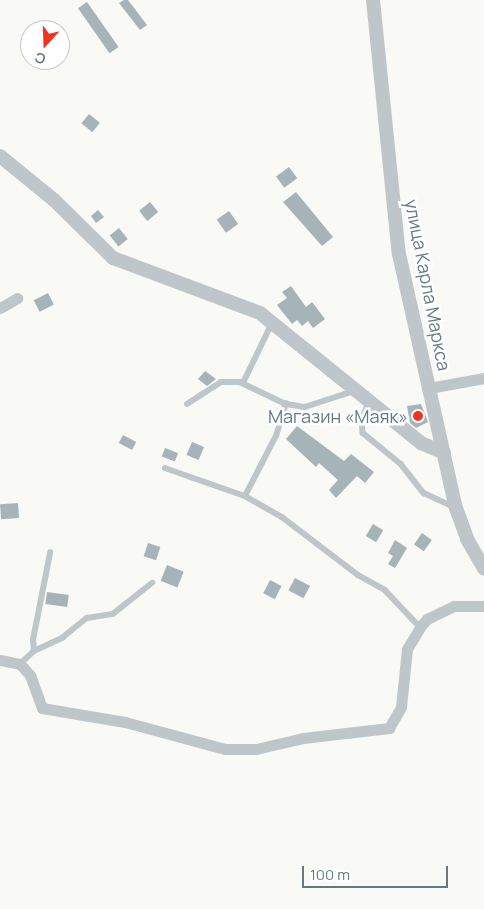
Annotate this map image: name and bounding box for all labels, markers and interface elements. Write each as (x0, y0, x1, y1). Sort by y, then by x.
north arrow (20, 20, 70, 70)
text: С (32, 48, 48, 69)
street label: улица Карла Маркса (401, 197, 455, 373)
place label: Магазин «Маяк» (268, 405, 408, 427)
marker: Магазин «Маяк» (412, 410, 424, 422)
scale bar (304, 856, 450, 888)
text: 100 m (310, 864, 350, 885)

